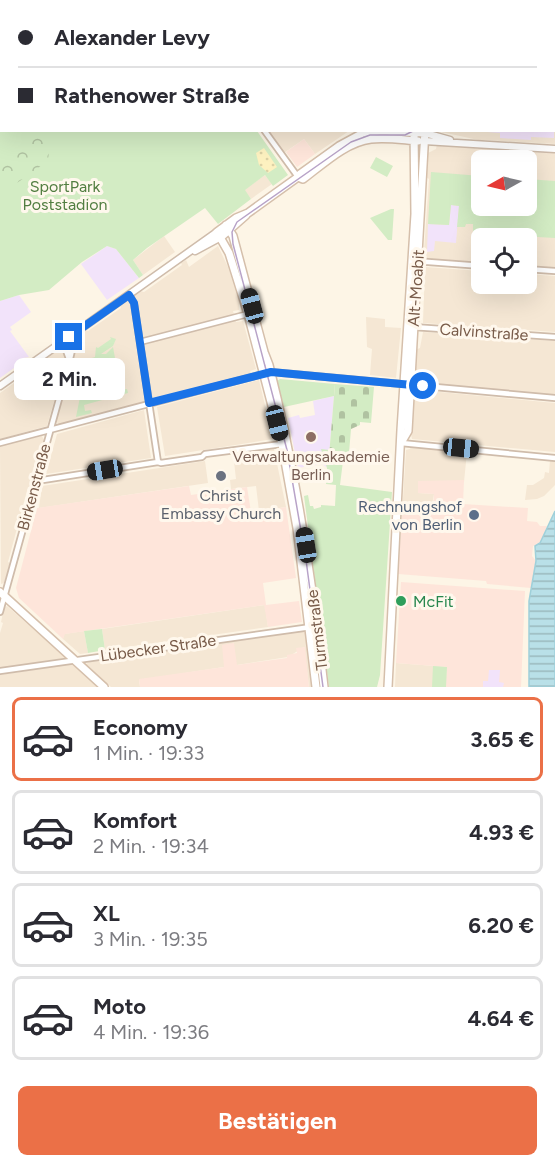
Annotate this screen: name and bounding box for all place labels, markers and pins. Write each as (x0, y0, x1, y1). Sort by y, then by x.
marker: Verwaltungsakademie Berlin (304, 430, 318, 444)
place label: Verwaltungsakademie Berlin (232, 447, 390, 484)
marker: Christ Embassy Church (214, 469, 228, 483)
place label: Christ Embassy Church (161, 486, 281, 523)
place label: Rechnungshof von Berlin (358, 497, 462, 534)
marker: Rechnungshof von Berlin (467, 508, 481, 522)
place label: McFit (413, 592, 454, 611)
marker: McFit (394, 594, 408, 608)

